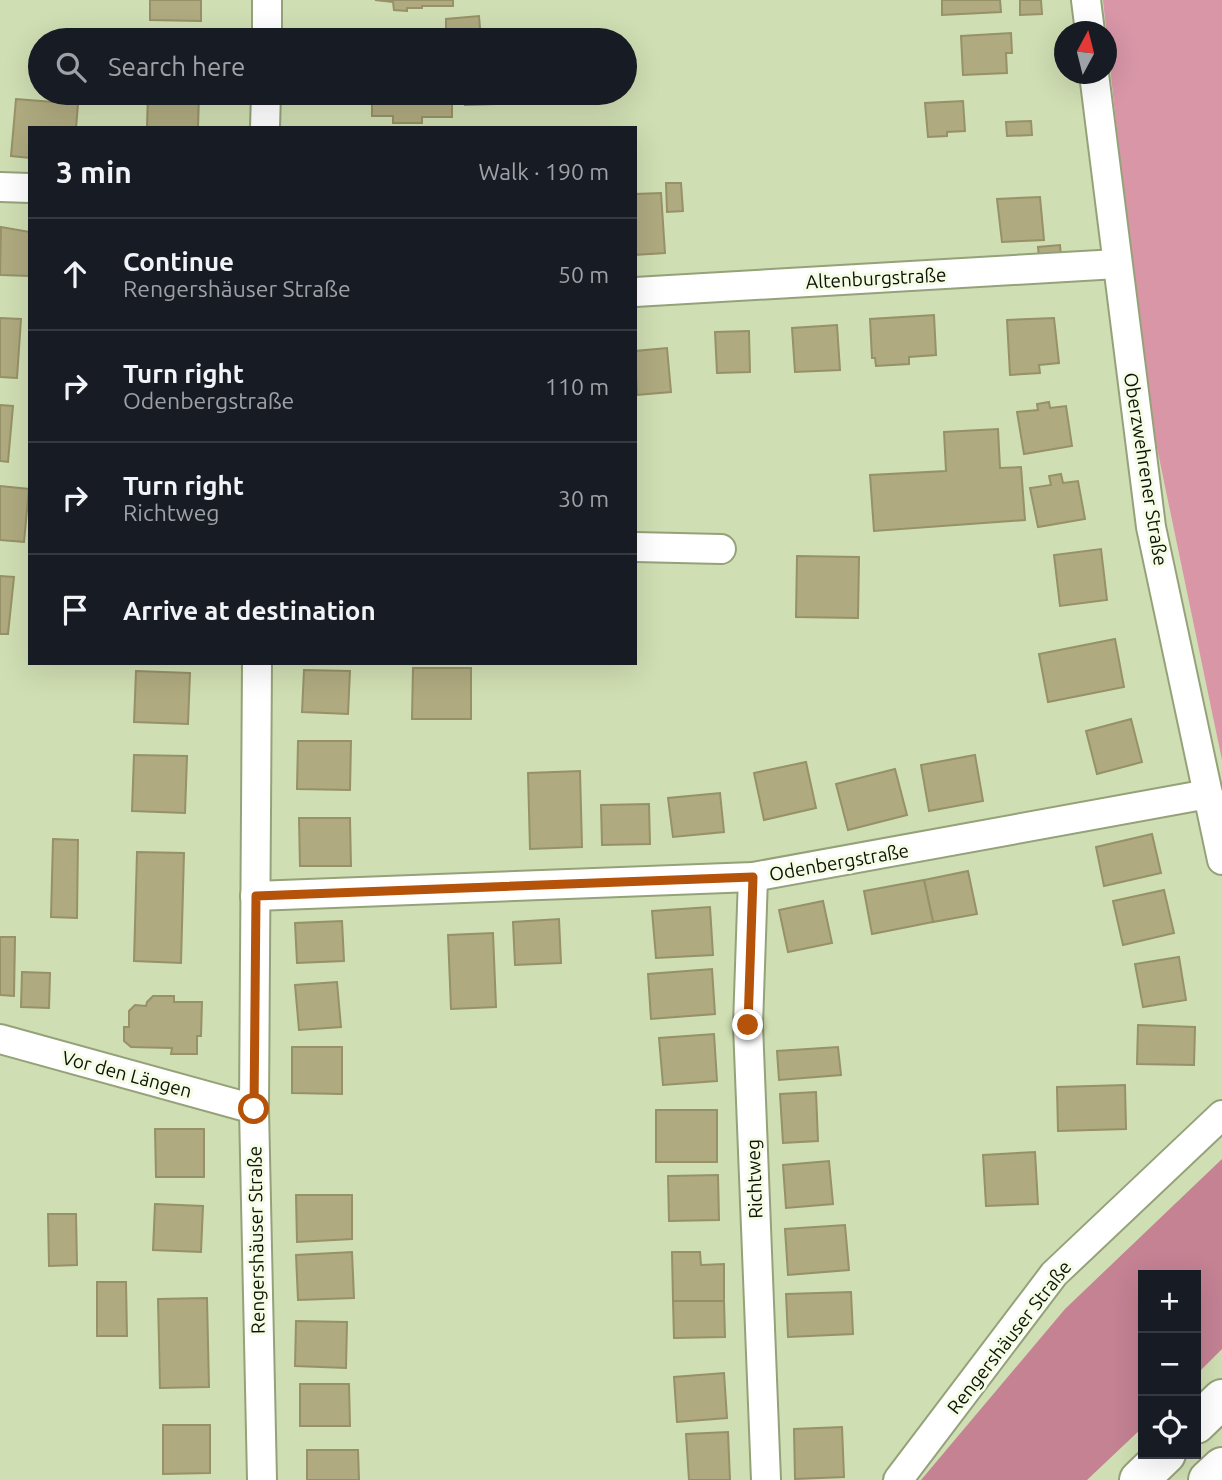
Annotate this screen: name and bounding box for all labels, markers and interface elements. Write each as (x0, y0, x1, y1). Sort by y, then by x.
north arrow (1054, 21, 1117, 84)
search box (28, 28, 637, 105)
icon: search (52, 48, 90, 86)
text: Search here (108, 52, 245, 81)
text: 3 min (56, 155, 132, 189)
text: Walk · 190 m (478, 159, 609, 184)
text: Continue (123, 247, 234, 276)
icon: ahead (56, 255, 94, 293)
text: 50 m (558, 262, 609, 287)
street label: Altenburgstraße (805, 263, 947, 293)
text: Rengershäuser Straße (123, 276, 351, 301)
text: Turn right (123, 359, 244, 388)
icon: right (56, 367, 94, 405)
street label: Oberzwehrener Straße (1120, 371, 1172, 567)
text: 110 m (545, 374, 609, 399)
text: Odenbergstraße (123, 388, 294, 413)
text: Turn right (123, 471, 244, 500)
icon: right (56, 479, 94, 517)
text: 30 m (558, 486, 609, 511)
text: Richtweg (123, 500, 220, 525)
icon: arrive (56, 591, 94, 629)
text: Arrive at destination (123, 596, 376, 625)
street label: Odenbergstraße (767, 839, 911, 885)
route end (732, 1009, 763, 1040)
street label: Vor den Längen (60, 1046, 194, 1102)
route start (238, 1093, 269, 1124)
street label: Richtweg (742, 1139, 766, 1219)
street label: Rengershäuser Straße (243, 1146, 269, 1334)
street label: Rengershäuser Straße (942, 1256, 1076, 1418)
map controls (1138, 1270, 1201, 1459)
button: + (1138, 1270, 1201, 1333)
button: − (1138, 1333, 1201, 1396)
button: locate (1138, 1396, 1201, 1459)

